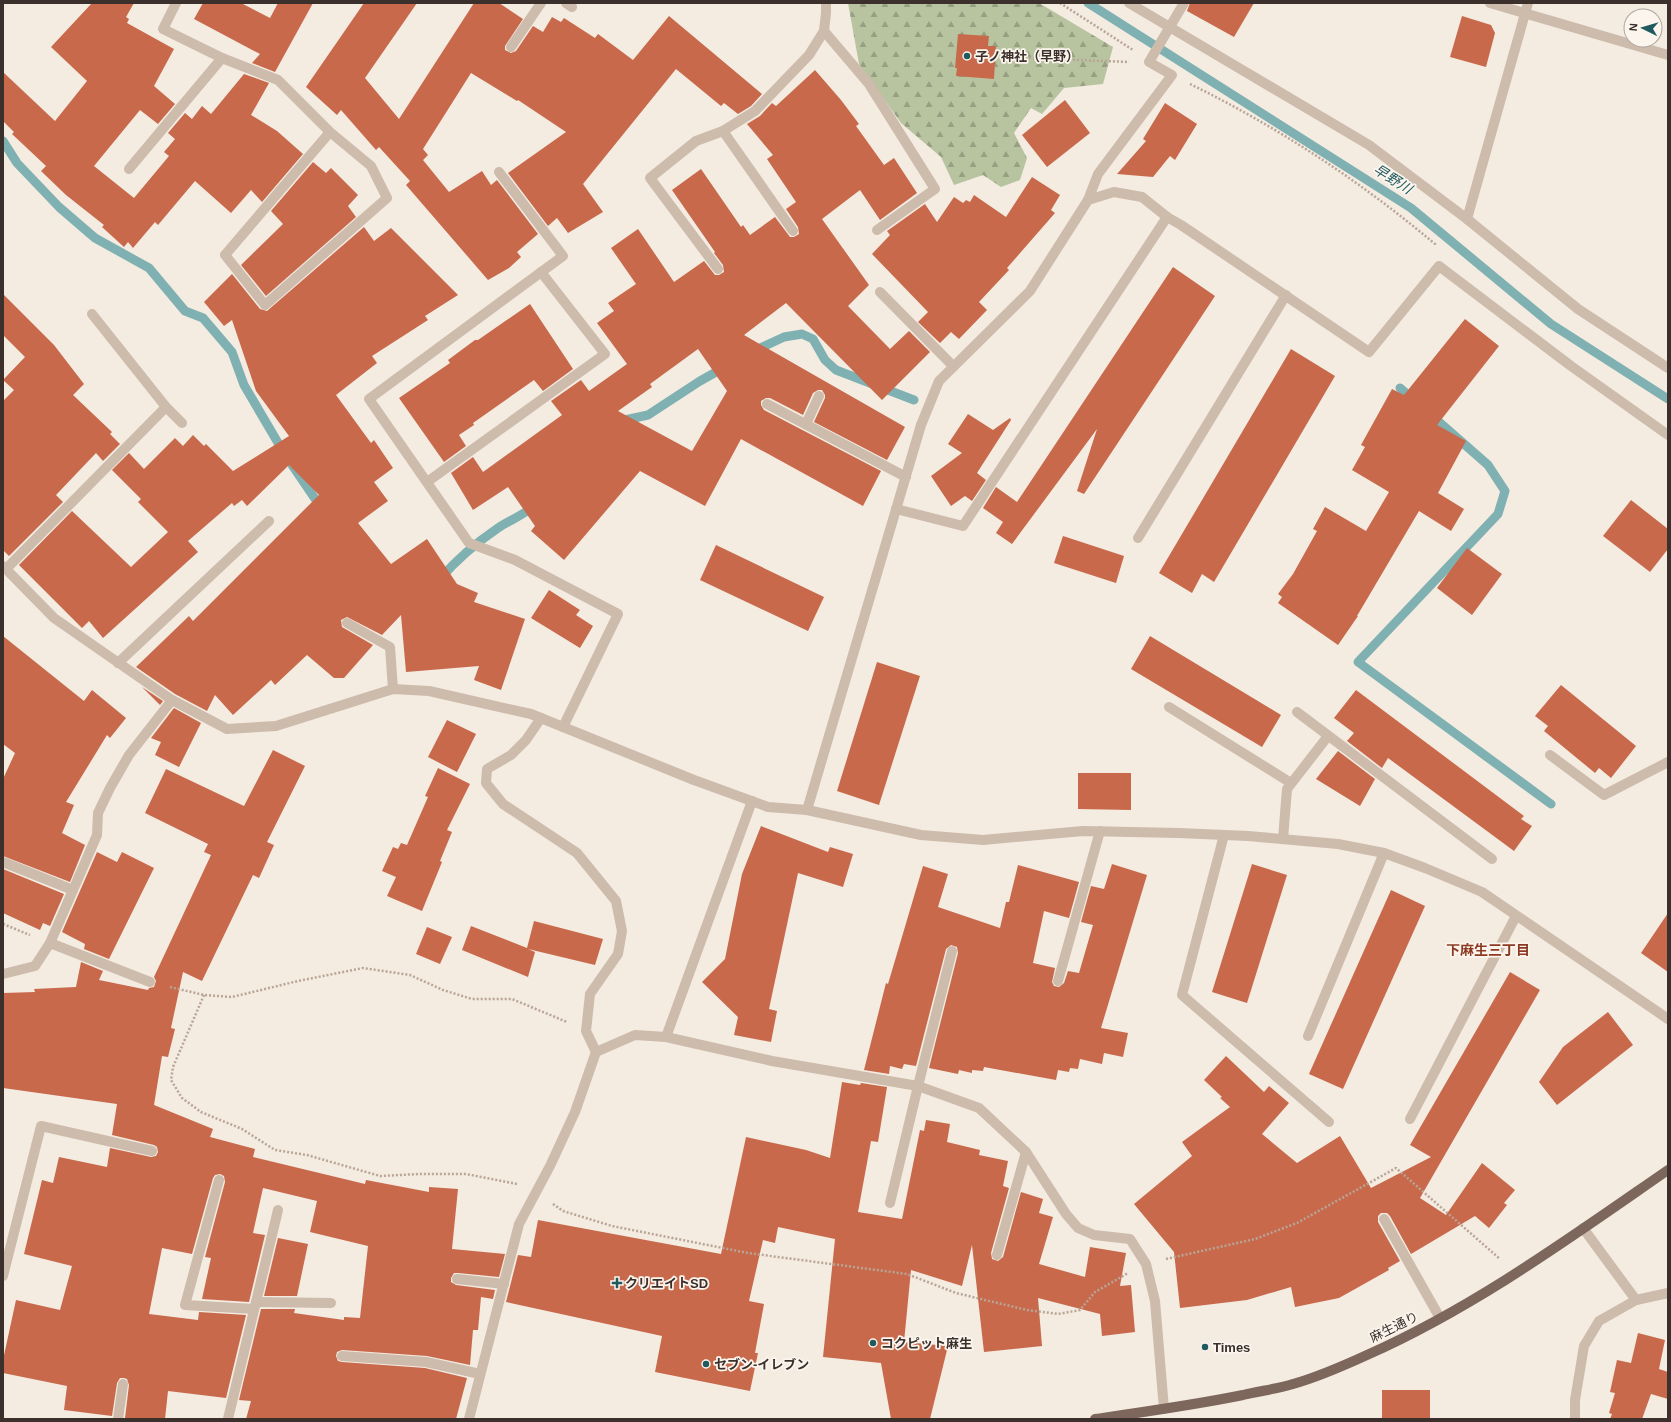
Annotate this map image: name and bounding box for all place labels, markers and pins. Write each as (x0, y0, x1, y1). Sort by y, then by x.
place label: 子ノ神社（早野） (975, 49, 1079, 64)
marker: 子ノ神社（早野） (962, 51, 972, 61)
place label: クリエイトSD (625, 1276, 708, 1291)
marker: クリエイトSD (612, 1278, 622, 1288)
place label: コクピット麻生 (881, 1336, 972, 1351)
marker: コクピット麻生 (868, 1338, 878, 1348)
place label: Times (1213, 1340, 1250, 1355)
marker: Times (1200, 1342, 1210, 1352)
place label: セブン-イレブン (714, 1357, 809, 1372)
marker: セブン-イレブン (701, 1359, 711, 1369)

